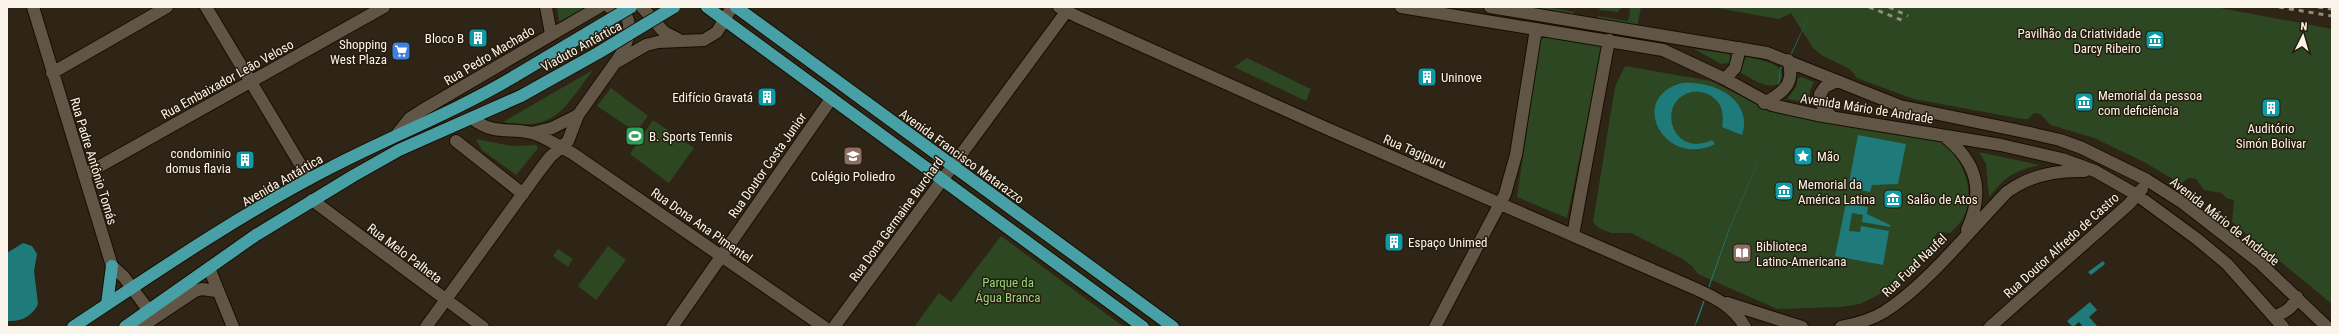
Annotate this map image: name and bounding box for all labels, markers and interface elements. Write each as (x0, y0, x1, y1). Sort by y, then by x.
north arrow (2283, 16, 2323, 56)
street label: Viaduto Antártica (538, 18, 624, 75)
text: N (2300, 20, 2308, 33)
street label: Rua Pedro Machado (441, 22, 537, 88)
place label: Pavilhão da Criatividade Darcy Ribeiro (2017, 26, 2141, 56)
building icon: Bloco B (467, 27, 489, 49)
museum icon: Pavilhão da Criatividade Darcy Ribeiro (2144, 29, 2166, 51)
place label: Bloco B (425, 31, 464, 46)
street label: Rua Embaixador Leão Veloso (158, 37, 296, 122)
place label: Shopping West Plaza (330, 37, 387, 67)
supermarket icon: Shopping West Plaza (390, 40, 412, 62)
building icon: Uninove (1416, 66, 1438, 88)
place label: Uninove (1441, 70, 1482, 85)
building icon: Edifício Gravatá (756, 86, 778, 108)
place label: Memorial da pessoa com deficiência (2098, 88, 2202, 118)
place label: Edifício Gravatá (672, 90, 753, 105)
street label: Avenida Mário de Andrade (1799, 91, 1934, 126)
museum icon: Memorial da pessoa com deficiência (2073, 91, 2095, 113)
street label: Rua Padre Antônio Tomás (67, 96, 120, 227)
building icon: Auditório Simón Bolivar (2260, 97, 2282, 119)
street label: Avenida Francisco Matarazzo (896, 106, 1027, 207)
street label: Rua Doutor Costa Junior (725, 110, 809, 221)
place label: Auditório Simón Bolivar (2236, 121, 2306, 151)
sports icon: B. Sports Tennis (624, 125, 646, 147)
place label: B. Sports Tennis (649, 129, 733, 144)
street label: Rua Tagipuru (1381, 132, 1448, 171)
school or university icon: Colégio Poliedro (842, 145, 864, 167)
place icon: Mão (1792, 145, 1814, 167)
place label: condominio domus flavia (166, 146, 231, 176)
building icon: condominio domus flavia (234, 149, 256, 171)
place label: Mão (1817, 149, 1840, 164)
street label: Avenida Antártica (239, 151, 325, 210)
street label: Rua Dona Germaine Burchard (846, 154, 947, 284)
place label: Colégio Poliedro (811, 169, 895, 184)
street label: Avenida Mário de Andrade (2167, 174, 2282, 269)
place label: Memorial da América Latina (1798, 177, 1875, 207)
museum icon: Memorial da América Latina (1773, 180, 1795, 202)
street label: Rua Dona Ana Pimentel (648, 185, 755, 266)
museum icon: Salão de Atos (1882, 188, 1904, 210)
street label: Rua Doutor Alfredo de Castro (2001, 190, 2122, 301)
place label: Salão de Atos (1907, 192, 1978, 207)
street label: Rua Melo Palheta (364, 220, 445, 286)
building icon: Espaço Unimed (1383, 231, 1405, 253)
street label: Rua Fuad Naufel (1879, 231, 1950, 300)
place label: Espaço Unimed (1408, 235, 1487, 250)
place label: Biblioteca Latino-Americana (1756, 239, 1846, 269)
library icon: Biblioteca Latino-Americana (1731, 242, 1753, 264)
park label: Parque da Água Branca (976, 275, 1040, 305)

